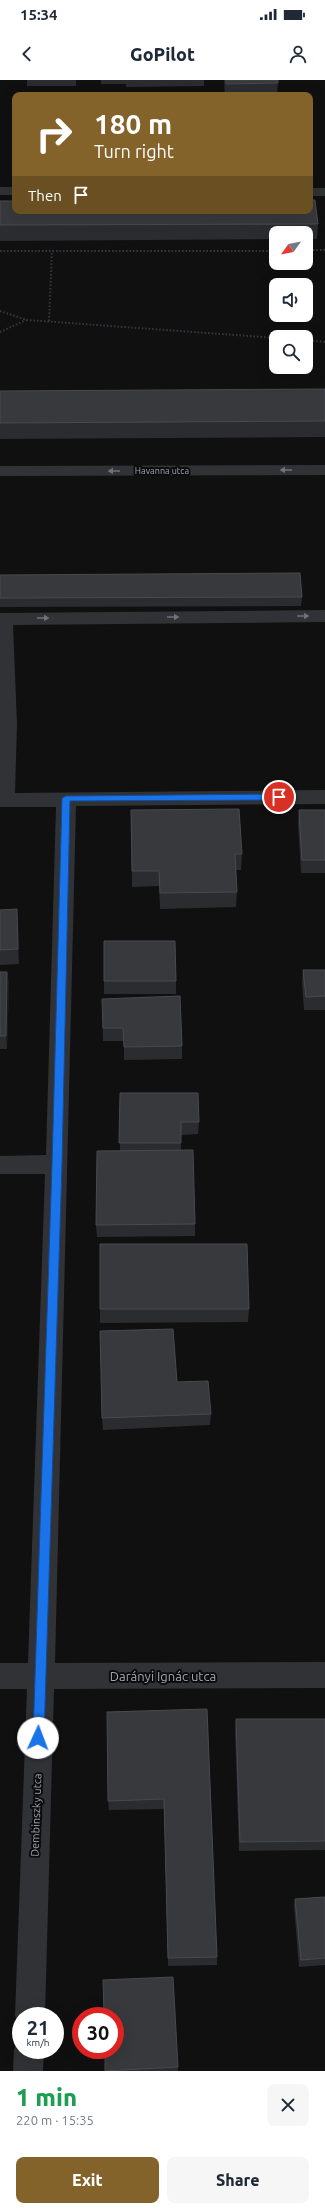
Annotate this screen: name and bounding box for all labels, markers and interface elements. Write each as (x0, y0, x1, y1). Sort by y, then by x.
text: 15:34 (20, 6, 58, 23)
icon: back (16, 43, 38, 65)
icon: person (287, 43, 309, 65)
text: GoPilot (130, 44, 195, 64)
icon: right (28, 108, 80, 160)
text: 180 m (94, 108, 172, 139)
text: Turn right (94, 141, 174, 161)
icon: arrive (70, 184, 92, 206)
text: Then (28, 187, 62, 204)
north arrow (269, 226, 313, 270)
map controls (269, 226, 313, 374)
button: sound (269, 278, 313, 322)
button: search (269, 330, 313, 374)
street label: Havanna utca (135, 466, 189, 476)
one-way arrow (279, 467, 292, 473)
one-way arrow (107, 468, 120, 474)
one-way arrow (297, 613, 310, 619)
one-way arrow (167, 614, 180, 620)
one-way arrow (37, 615, 50, 621)
pin (262, 780, 296, 814)
icon: arrive (268, 786, 290, 808)
street label: Darányi Ignác utca (110, 1669, 216, 1683)
position arrow (17, 1717, 59, 1759)
street label: Dembinszky utca (29, 1773, 43, 1857)
speed limit sign: 30 (72, 2007, 124, 2059)
text: 21 (27, 2016, 49, 2039)
text: km/h (26, 2037, 50, 2048)
text: 1 min (16, 2084, 77, 2111)
button: close (267, 2084, 309, 2126)
text: 220 m · 15:35 (16, 2113, 94, 2127)
button: Exit (16, 2157, 159, 2203)
button: Share (167, 2157, 309, 2203)

